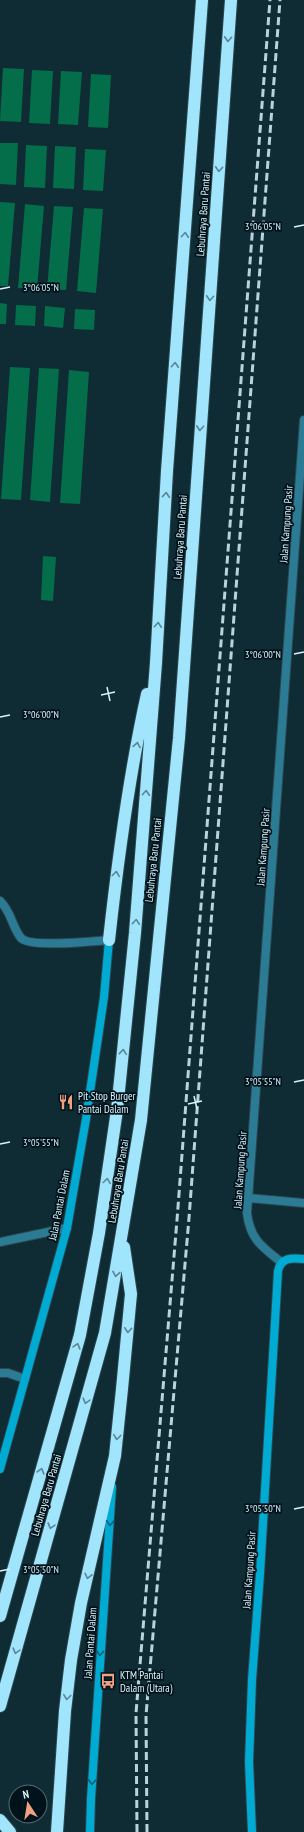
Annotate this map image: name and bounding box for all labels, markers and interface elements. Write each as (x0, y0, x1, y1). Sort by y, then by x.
one-way arrow (224, 36, 233, 42)
one-way arrow (214, 166, 223, 172)
street label: Lebuhraya Baru Pantai (193, 171, 213, 257)
text: 3°06'05"N (245, 220, 281, 233)
one-way arrow (180, 232, 189, 238)
text: 3°06'05"N (23, 281, 59, 294)
one-way arrow (205, 295, 214, 301)
one-way arrow (171, 362, 180, 368)
one-way arrow (196, 425, 205, 431)
street label: Jalan Kampung Pasir (276, 485, 296, 564)
one-way arrow (161, 492, 170, 498)
street label: Lebuhraya Baru Pantai (170, 494, 190, 580)
one-way arrow (153, 621, 162, 628)
text: 3°06'00"N (245, 648, 281, 661)
text: 3°06'00"N (23, 708, 59, 721)
one-way arrow (132, 742, 140, 748)
one-way arrow (141, 790, 150, 796)
street label: Jalan Kampung Pasir (253, 808, 273, 887)
street label: Lebuhraya Baru Pantai (142, 817, 164, 903)
one-way arrow (111, 870, 120, 877)
one-way arrow (131, 919, 140, 925)
one-way arrow (118, 1049, 127, 1055)
text: 3°05'55"N (245, 1075, 281, 1088)
place label: Pit Stop Burger Pantai Dalam (78, 1089, 136, 1116)
restaurant icon: Pit Stop Burger Pantai Dalam (57, 1093, 75, 1111)
street label: Jalan Kampung Pasir (230, 1131, 250, 1210)
text: 3°05'55"N (23, 1136, 59, 1149)
street label: Lebuhraya Baru Pantai (104, 1138, 132, 1224)
street label: Jalan Pantai Dalam (45, 1169, 73, 1242)
one-way arrow (102, 1178, 111, 1184)
one-way arrow (112, 1271, 120, 1277)
one-way arrow (123, 1327, 132, 1333)
one-way arrow (72, 1343, 81, 1350)
one-way arrow (82, 1397, 91, 1404)
one-way arrow (113, 1434, 122, 1440)
street label: Lebuhraya Baru Pantai (28, 1452, 64, 1538)
one-way arrow (36, 1468, 45, 1475)
text: 3°05'50"N (245, 1502, 281, 1515)
one-way arrow (105, 1520, 114, 1526)
one-way arrow (47, 1522, 56, 1529)
street label: Jalan Kampung Pasir (239, 1531, 259, 1610)
text: 3°05'50"N (23, 1563, 59, 1576)
one-way arrow (84, 1573, 92, 1579)
street label: Jalan Pantai Dalam (80, 1607, 99, 1680)
one-way arrow (12, 1647, 20, 1654)
one-way arrow (96, 1650, 105, 1656)
place label: KTM Pantai Dalam (Utara) (120, 1668, 173, 1695)
bus stop icon: KTM Pantai Dalam (Utara) (99, 1672, 117, 1690)
one-way arrow (62, 1694, 71, 1700)
one-way arrow (88, 1779, 97, 1785)
north arrow (8, 1784, 48, 1824)
text: N (22, 1787, 30, 1802)

